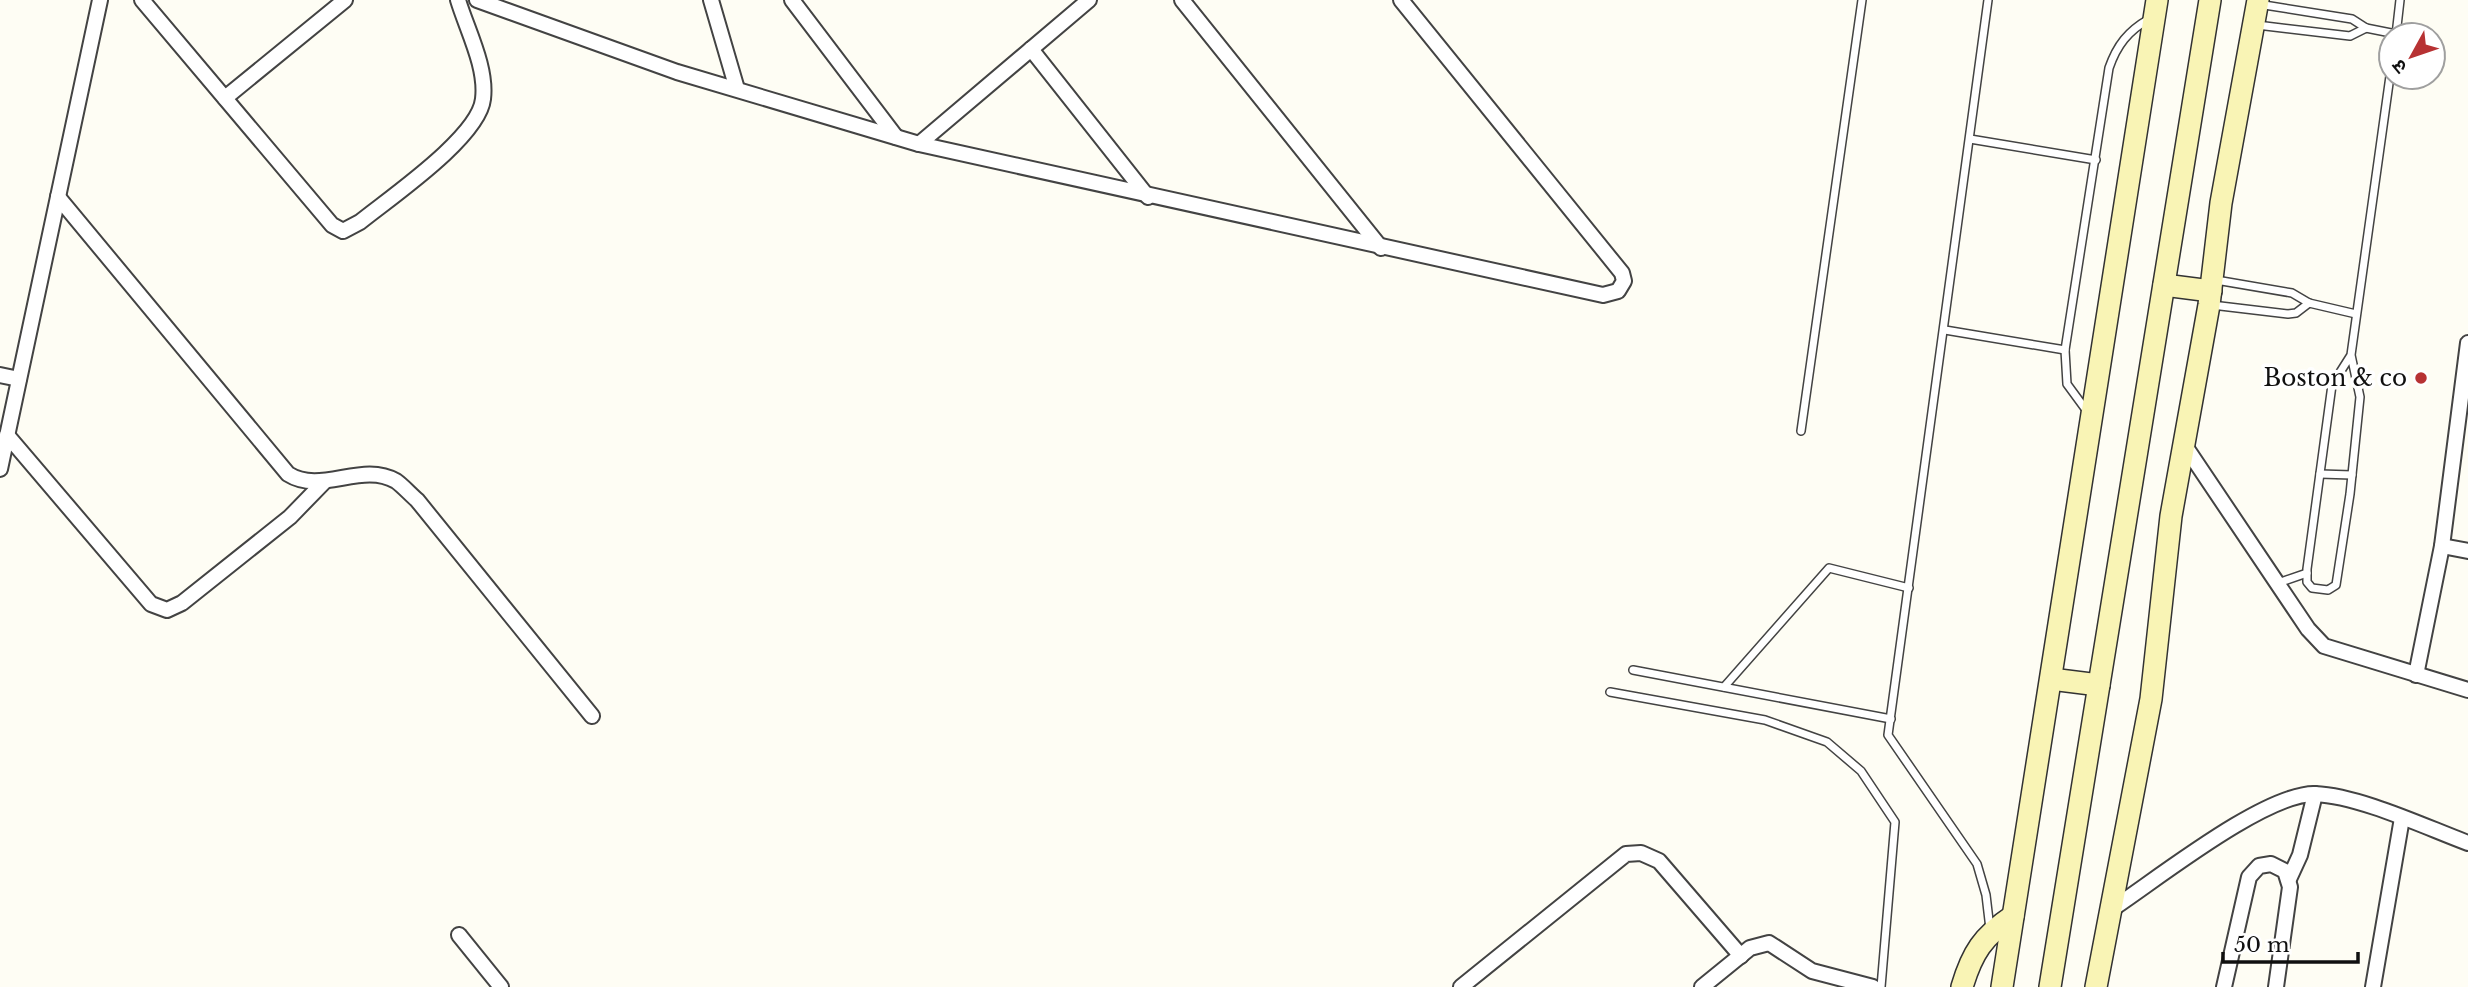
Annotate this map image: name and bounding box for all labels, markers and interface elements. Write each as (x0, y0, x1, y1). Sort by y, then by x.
north arrow (2377, 21, 2447, 91)
text: उ (2386, 54, 2412, 78)
place label: Boston & co (2264, 364, 2407, 392)
marker: Boston & co (2413, 370, 2429, 386)
scale bar (2223, 920, 2358, 964)
text: 50 m (2234, 932, 2290, 958)

